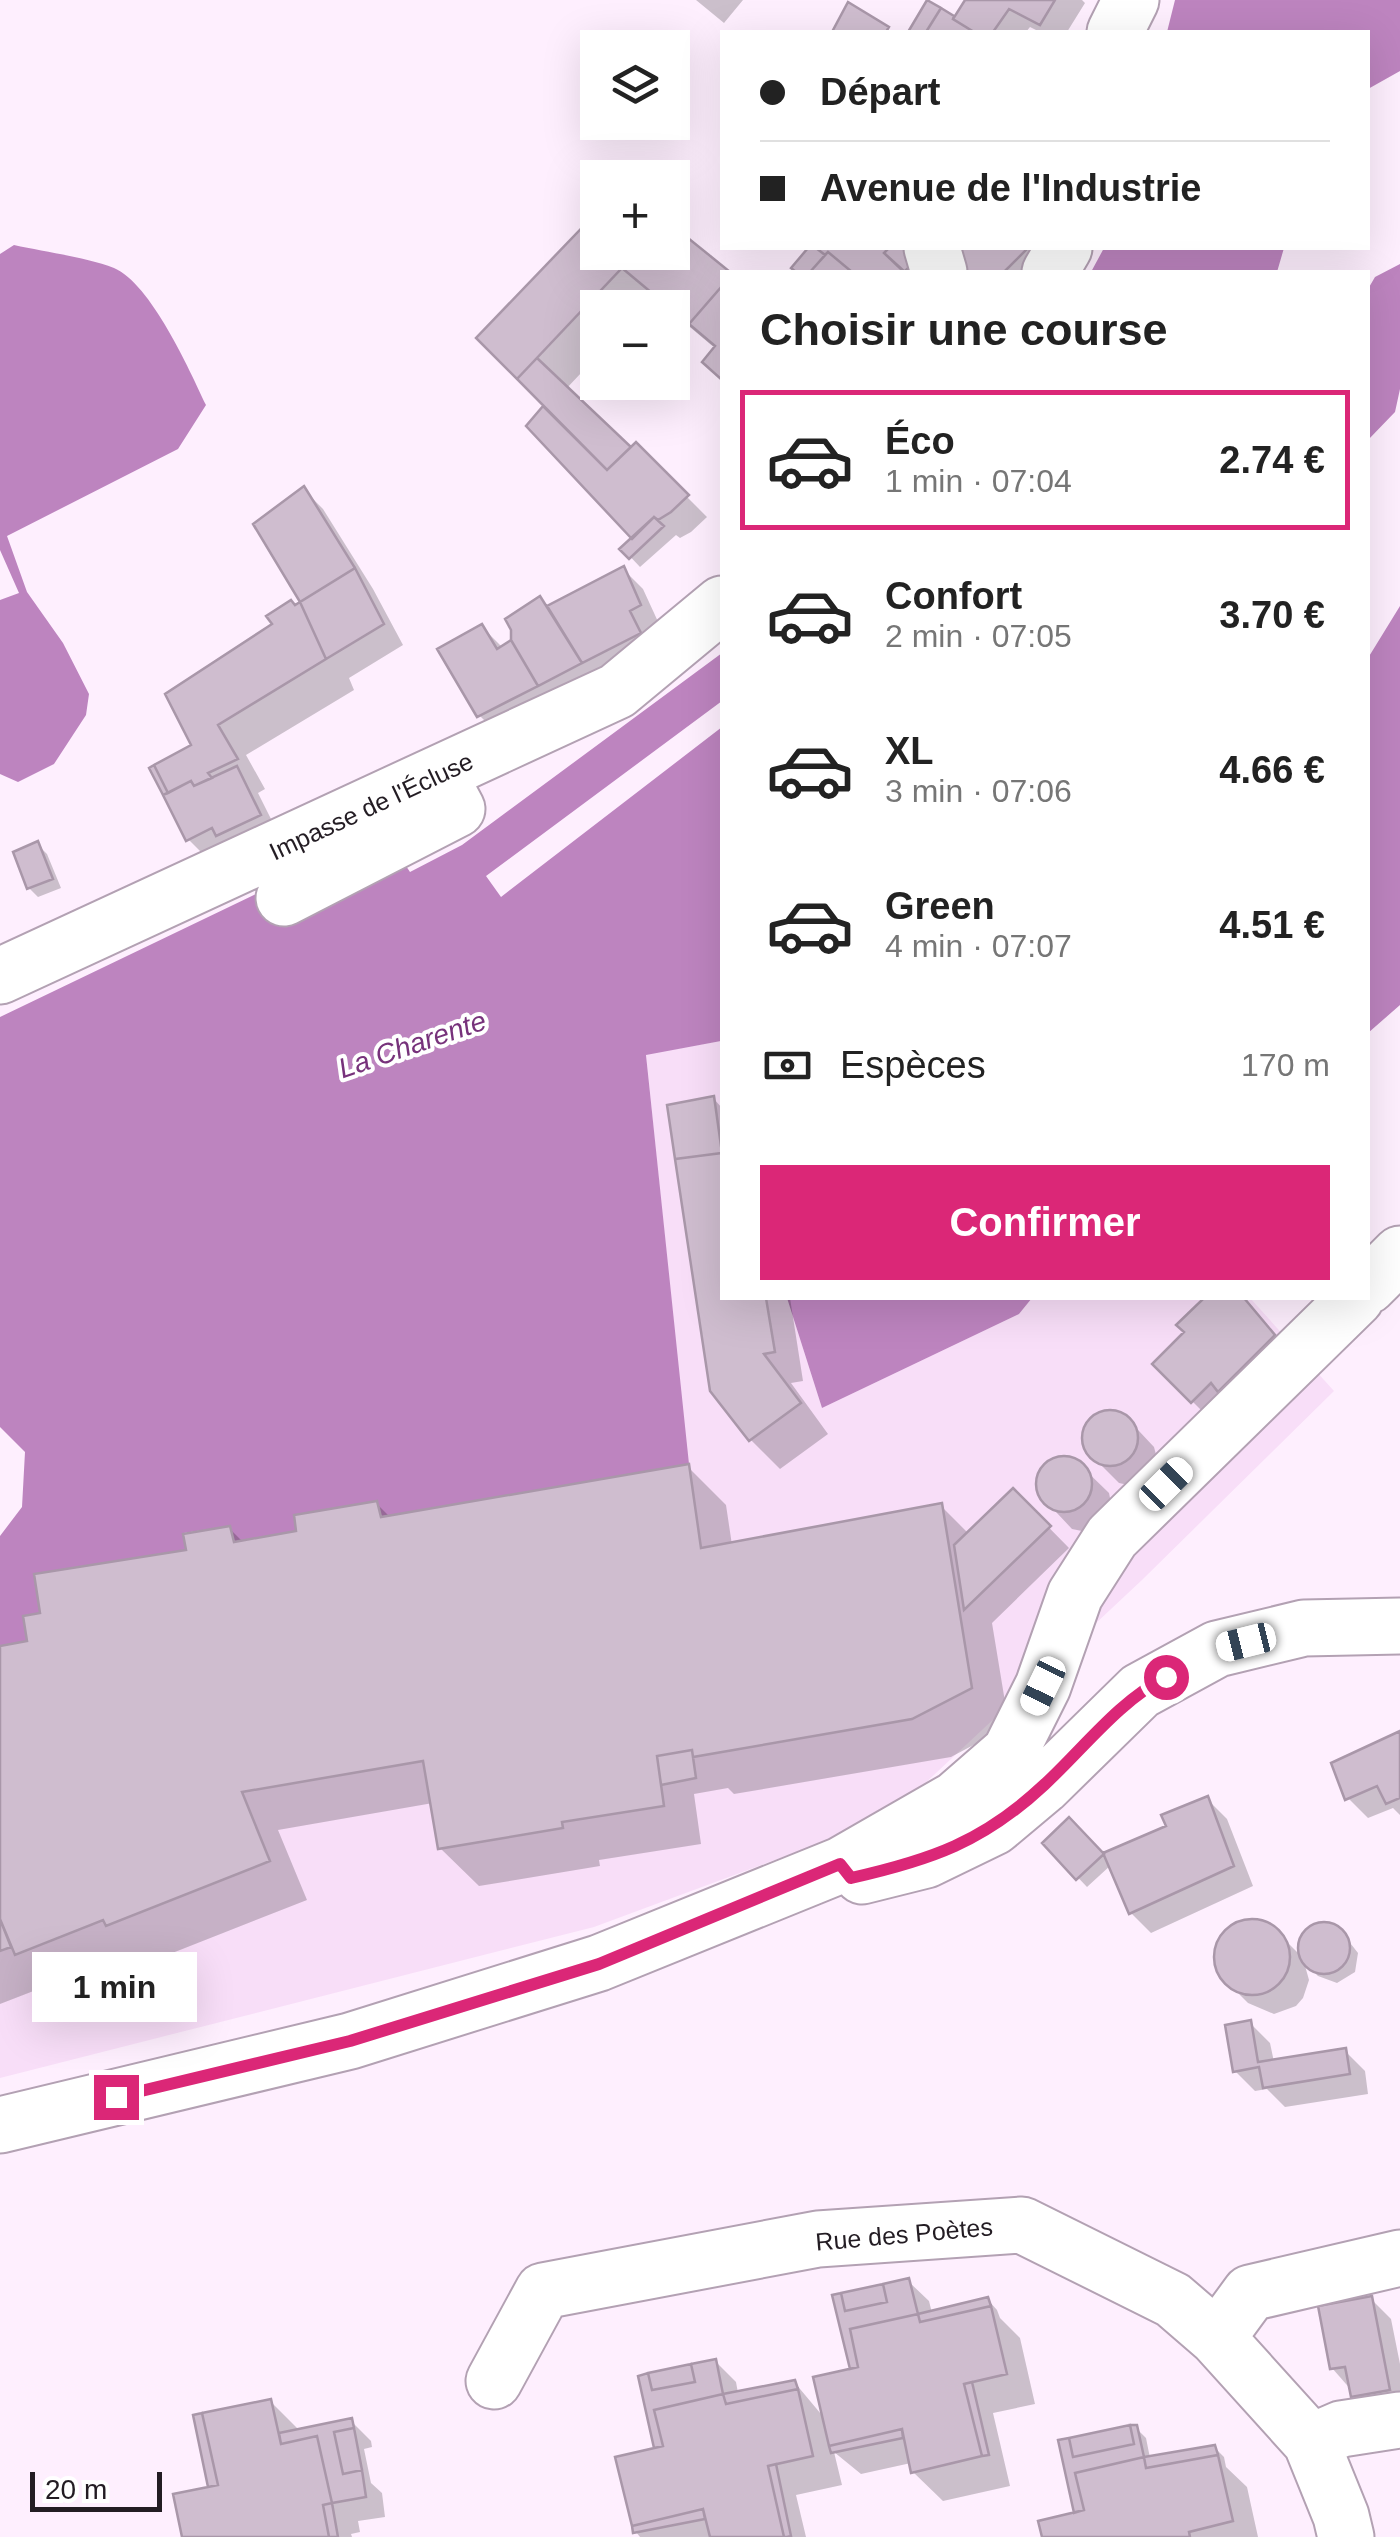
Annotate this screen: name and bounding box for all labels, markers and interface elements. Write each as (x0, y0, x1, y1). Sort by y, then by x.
map controls (580, 30, 690, 400)
button: layers (580, 30, 690, 140)
text: Départ (820, 71, 940, 113)
button: + (580, 160, 690, 270)
text: Avenue de l'Industrie (820, 167, 1201, 209)
button: − (580, 290, 690, 400)
text: Choisir une course (760, 304, 1168, 355)
icon: car (765, 415, 855, 505)
text: Éco (885, 420, 955, 462)
text: 2.74 € (1219, 439, 1325, 481)
text: 1 min · 07:04 (885, 463, 1072, 499)
icon: car (765, 570, 855, 660)
text: Confort (885, 575, 1022, 617)
text: 3.70 € (1219, 594, 1325, 636)
text: 2 min · 07:05 (885, 618, 1072, 654)
icon: car (765, 725, 855, 815)
text: XL (885, 730, 934, 772)
street label: Impasse de l'Écluse (265, 746, 477, 866)
text: 4.66 € (1219, 749, 1325, 791)
text: 3 min · 07:06 (885, 773, 1072, 809)
icon: car (765, 880, 855, 970)
text: Green (885, 885, 995, 927)
text: 4.51 € (1219, 904, 1325, 946)
text: 4 min · 07:07 (885, 928, 1072, 964)
water label: La Charente (334, 1005, 490, 1084)
icon: cash (760, 1038, 815, 1093)
text: Espèces (840, 1044, 986, 1086)
text: 170 m (1241, 1047, 1330, 1083)
button: Confirmer (760, 1165, 1330, 1280)
car (1134, 1452, 1198, 1516)
car (1213, 1620, 1279, 1664)
car (1016, 1652, 1070, 1720)
route start (1144, 1655, 1189, 1700)
callout: 1 min (34, 1952, 198, 2022)
text: 1 min (73, 1969, 156, 2005)
route end (94, 2075, 139, 2120)
street label: Rue des Poètes (814, 2212, 994, 2256)
scale bar (30, 2467, 162, 2512)
text: 20 m (45, 2474, 107, 2505)

